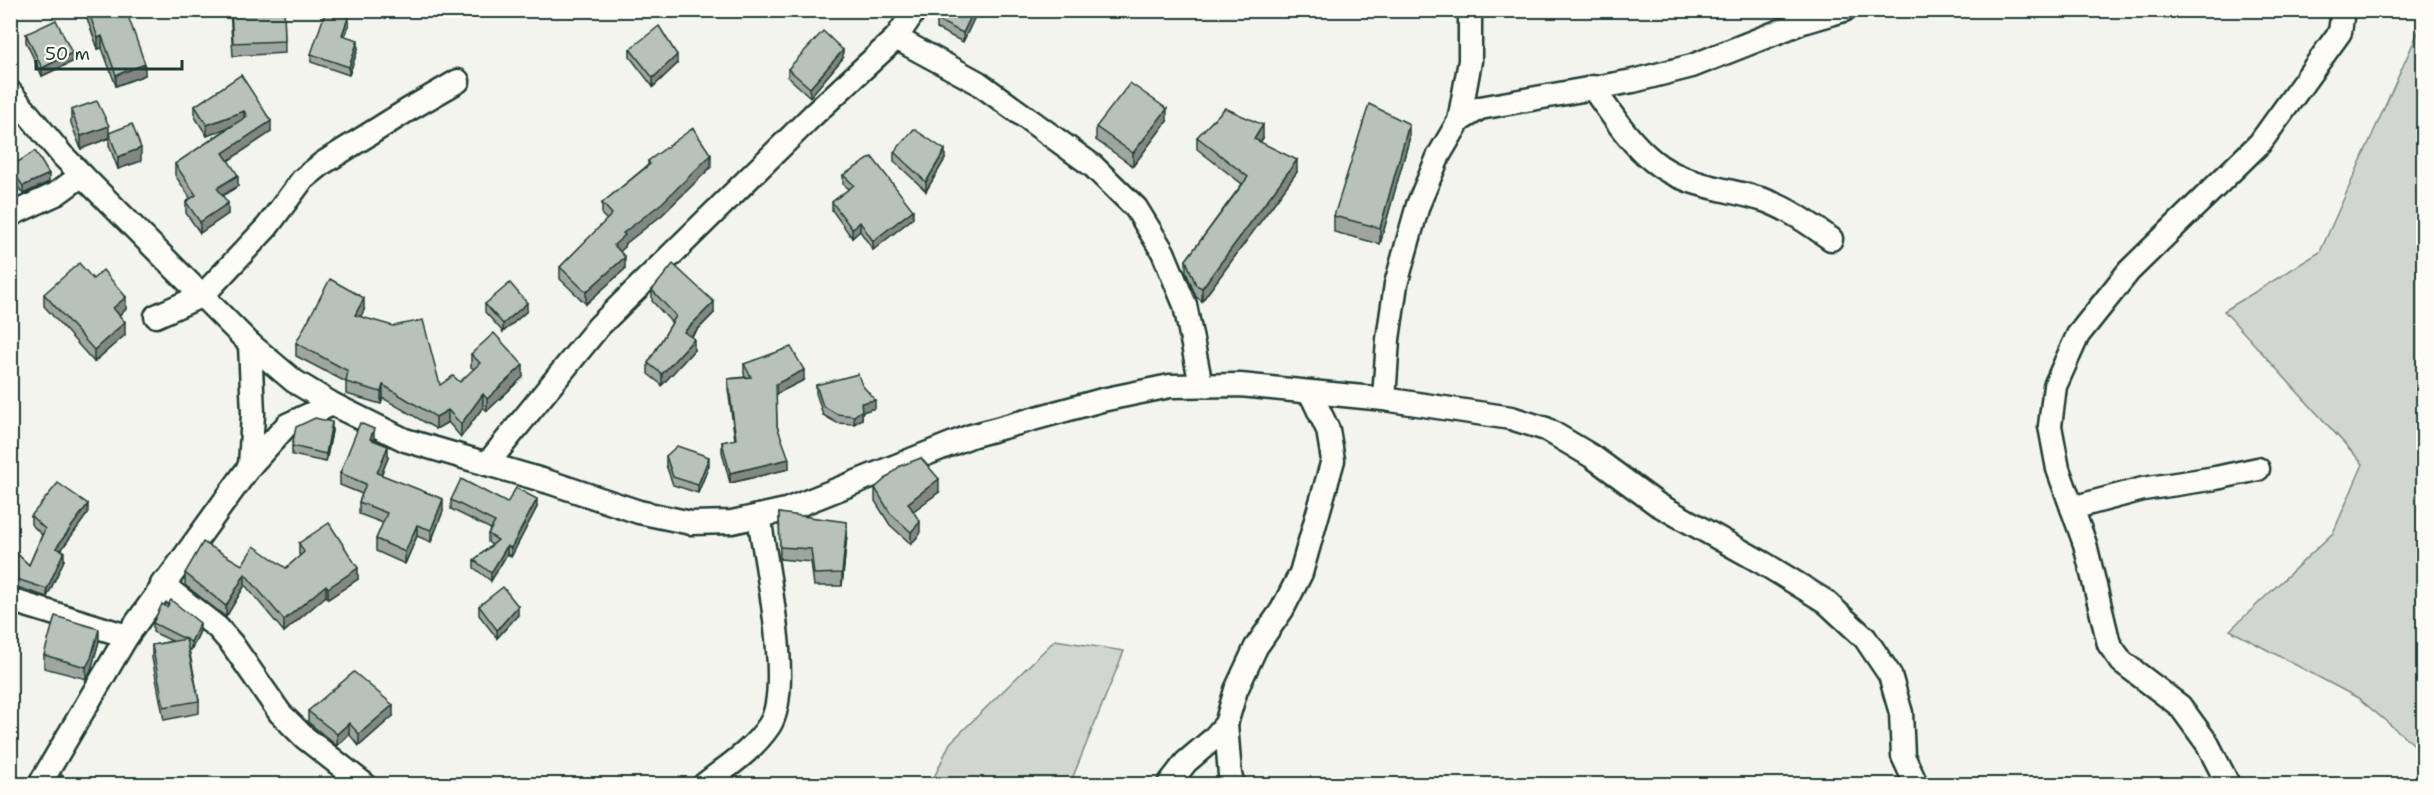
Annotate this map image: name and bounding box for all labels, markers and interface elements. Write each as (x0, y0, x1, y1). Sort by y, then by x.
scale bar (36, 33, 182, 71)
text: 50 m (45, 42, 90, 66)

